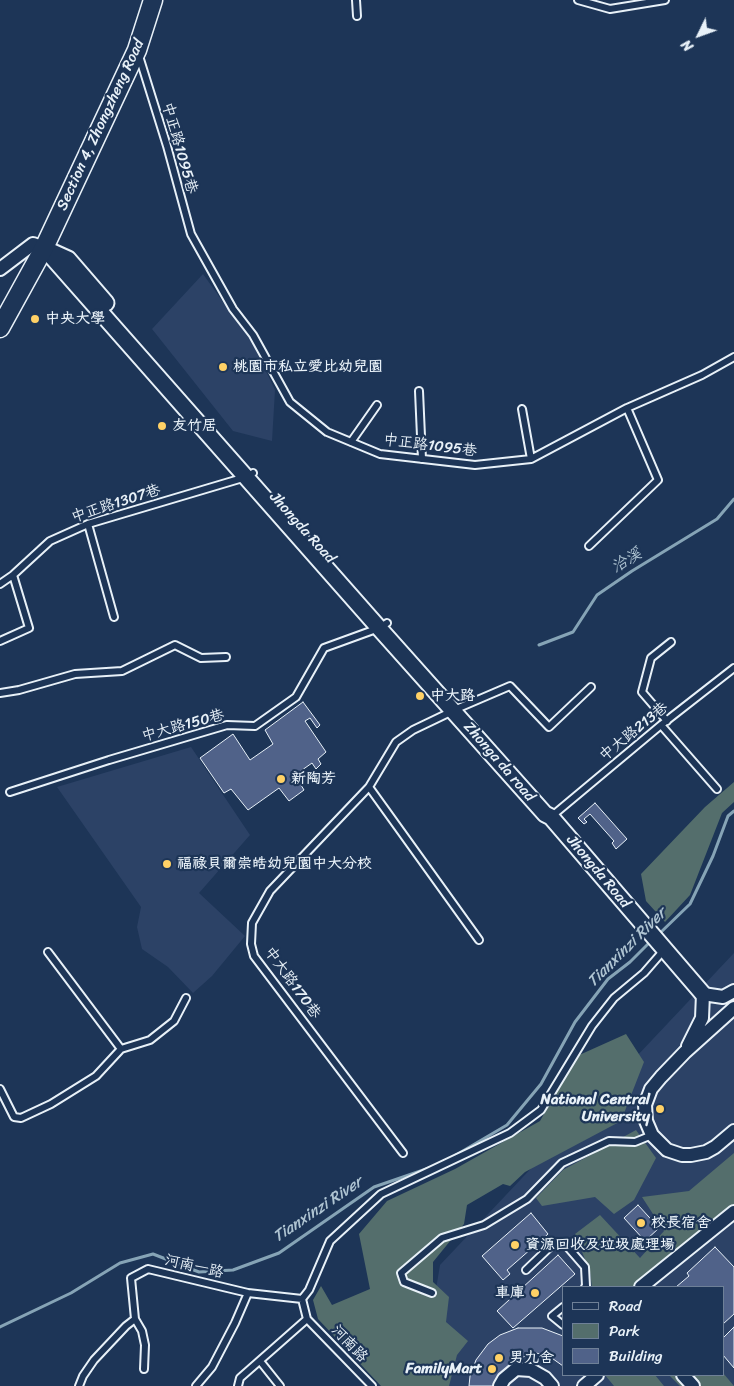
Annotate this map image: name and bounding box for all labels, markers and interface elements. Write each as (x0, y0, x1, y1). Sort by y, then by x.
north arrow (674, 10, 724, 60)
text: N (675, 33, 700, 57)
street label: Section 4, Zhongzheng Road (53, 37, 149, 213)
street label: 中正路1095巷 (157, 100, 201, 196)
place label: 中央大學 (45, 310, 105, 328)
marker: 中央大學 (29, 313, 41, 325)
place label: 桃園市私立愛比幼兒園 (233, 358, 383, 376)
marker: 桃園市私立愛比幼兒園 (217, 361, 229, 373)
place label: 友竹居 (172, 417, 217, 435)
marker: 友竹居 (156, 420, 168, 432)
street label: 中正路1095巷 (382, 431, 478, 461)
street label: 中正路1307巷 (69, 481, 163, 527)
street label: Jhongda Road (265, 489, 339, 567)
water label: 洽溪 (608, 544, 646, 578)
place label: 中大路 (430, 687, 475, 705)
marker: 中大路 (414, 690, 426, 702)
street label: 中大路213巷 (596, 699, 672, 765)
street label: 中大路150巷 (140, 706, 226, 746)
street label: Zhonga da road (459, 718, 539, 806)
place label: 新陶芳 (291, 770, 336, 788)
marker: 新陶芳 (275, 773, 287, 785)
street label: Jhongda Road (562, 832, 634, 912)
place label: 福祿貝爾崇皓幼兒園中大分校 (177, 855, 372, 873)
marker: 福祿貝爾崇皓幼兒園中大分校 (161, 858, 173, 870)
water label: Tianxinzi River (584, 905, 670, 991)
street label: 中大路170巷 (260, 944, 324, 1022)
place label: National Central University (541, 1091, 650, 1126)
marker: National Central University (654, 1103, 666, 1115)
water label: Tianxinzi River (270, 1173, 366, 1247)
place label: 校長宿舍 (651, 1214, 711, 1232)
marker: 校長宿舍 (635, 1217, 647, 1229)
place label: 資源回收及垃圾處理場 (525, 1236, 675, 1254)
marker: 資源回收及垃圾處理場 (509, 1239, 521, 1251)
street label: 河南一路 (163, 1251, 225, 1283)
place label: 車庫 (495, 1284, 525, 1302)
legend (562, 1286, 724, 1376)
marker: 車庫 (529, 1287, 541, 1299)
text: Road (609, 1293, 641, 1319)
text: Park (609, 1318, 640, 1344)
street label: 河南路 (327, 1322, 371, 1366)
text: Building (609, 1343, 663, 1369)
place label: 男九舍 (509, 1349, 554, 1367)
marker: 男九舍 (493, 1352, 505, 1364)
place label: FamilyMart (406, 1360, 482, 1378)
marker: FamilyMart (486, 1363, 498, 1375)

